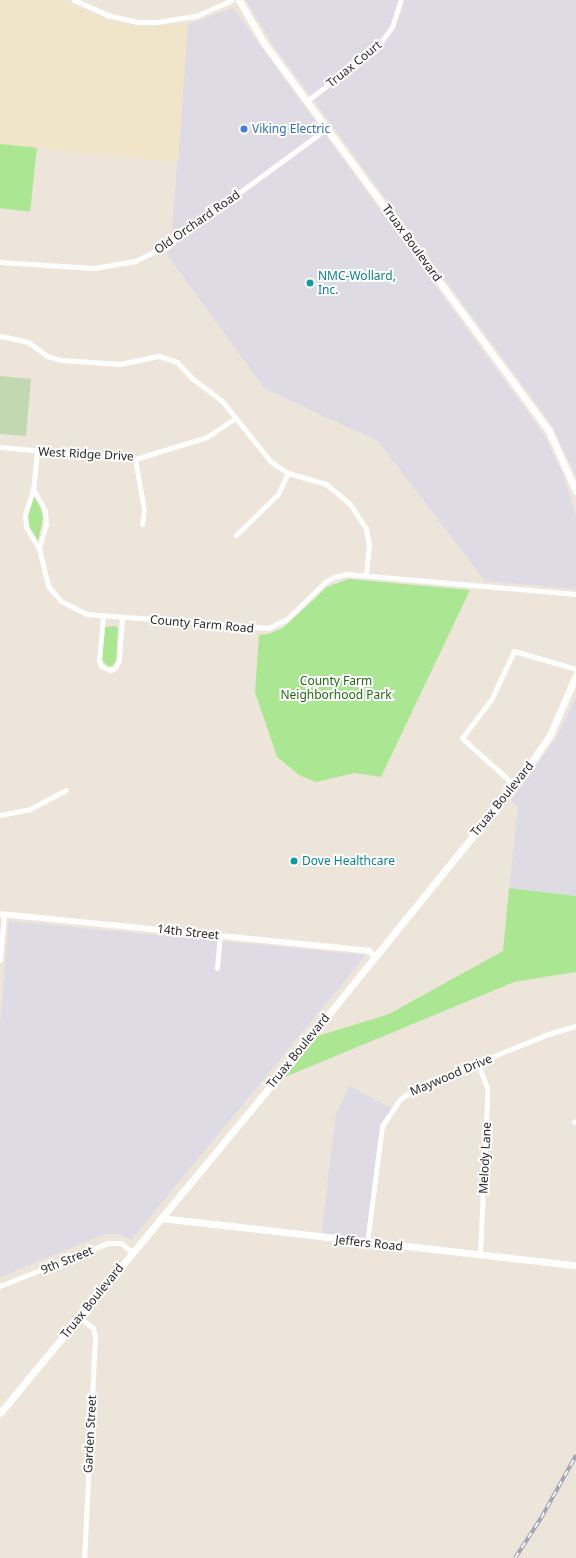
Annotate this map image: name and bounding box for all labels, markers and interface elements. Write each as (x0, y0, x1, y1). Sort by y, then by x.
street label: Truax Court (324, 38, 384, 90)
place label: Viking Electric (252, 122, 330, 136)
marker: Viking Electric (239, 124, 249, 134)
street label: Old Orchard Road (151, 187, 243, 257)
street label: Truax Boulevard (379, 202, 445, 284)
place label: NMC-Wollard, Inc. (318, 269, 396, 297)
marker: NMC-Wollard, Inc. (305, 278, 315, 288)
street label: West Ridge Drive (38, 444, 134, 464)
street label: County Farm Road (149, 612, 255, 636)
park label: County Farm Neighborhood Park (280, 674, 392, 702)
street label: Truax Boulevard (468, 759, 536, 839)
place label: Dove Healthcare (302, 854, 395, 868)
marker: Dove Healthcare (289, 856, 299, 866)
street label: 14th Street (156, 922, 220, 942)
street label: Truax Boulevard (264, 1011, 332, 1091)
street label: Maywood Drive (408, 1051, 494, 1099)
street label: Melody Lane (476, 1122, 494, 1194)
street label: Jeffers Road (335, 1232, 403, 1254)
street label: 9th Street (39, 1243, 95, 1277)
street label: Truax Boulevard (58, 1261, 126, 1341)
street label: Garden Street (81, 1394, 99, 1474)

